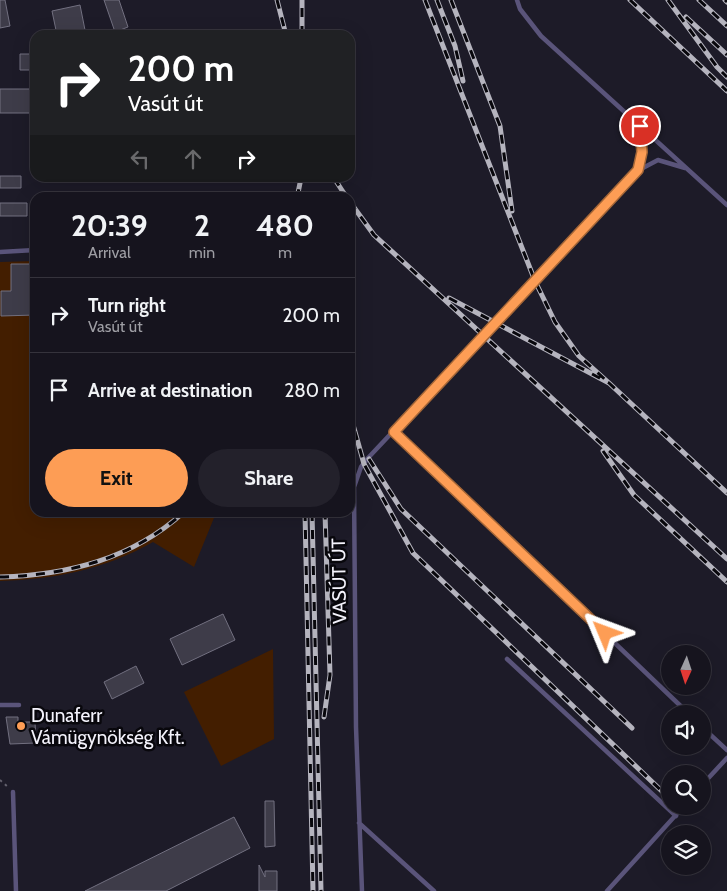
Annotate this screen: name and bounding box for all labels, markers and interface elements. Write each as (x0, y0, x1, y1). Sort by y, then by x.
text: 200 m (128, 47, 234, 90)
icon: right (45, 50, 110, 115)
text: Vasút út (128, 90, 203, 117)
pin (619, 105, 661, 147)
icon: arrive (626, 112, 654, 140)
icon: left (126, 145, 154, 173)
icon: ahead (179, 145, 207, 173)
icon: right (232, 145, 260, 173)
text: 20:39 (71, 207, 148, 244)
text: 2 (194, 207, 210, 244)
text: 480 (256, 207, 314, 244)
text: Arrival (88, 243, 131, 262)
text: min (189, 243, 215, 262)
text: m (278, 243, 292, 262)
text: Turn right (88, 294, 166, 317)
icon: right (45, 301, 73, 329)
text: 200 m (283, 304, 340, 327)
text: Vasút út (88, 317, 143, 336)
icon: arrive (45, 376, 73, 404)
text: Arrive at destination (88, 379, 252, 402)
text: 280 m (284, 379, 340, 402)
button: Exit (45, 449, 188, 507)
button: Share (198, 449, 340, 507)
street label: VASÚT ÚT (326, 538, 351, 624)
position arrow (578, 606, 630, 658)
north arrow (661, 645, 711, 695)
map controls (661, 645, 711, 875)
place label: Dunaferr Vámügynökség Kft. (31, 704, 185, 749)
button: sound (661, 705, 711, 755)
marker: Dunaferr Vámügynökség Kft. (15, 720, 27, 732)
button: search (661, 765, 711, 815)
button: layers (661, 825, 711, 875)

